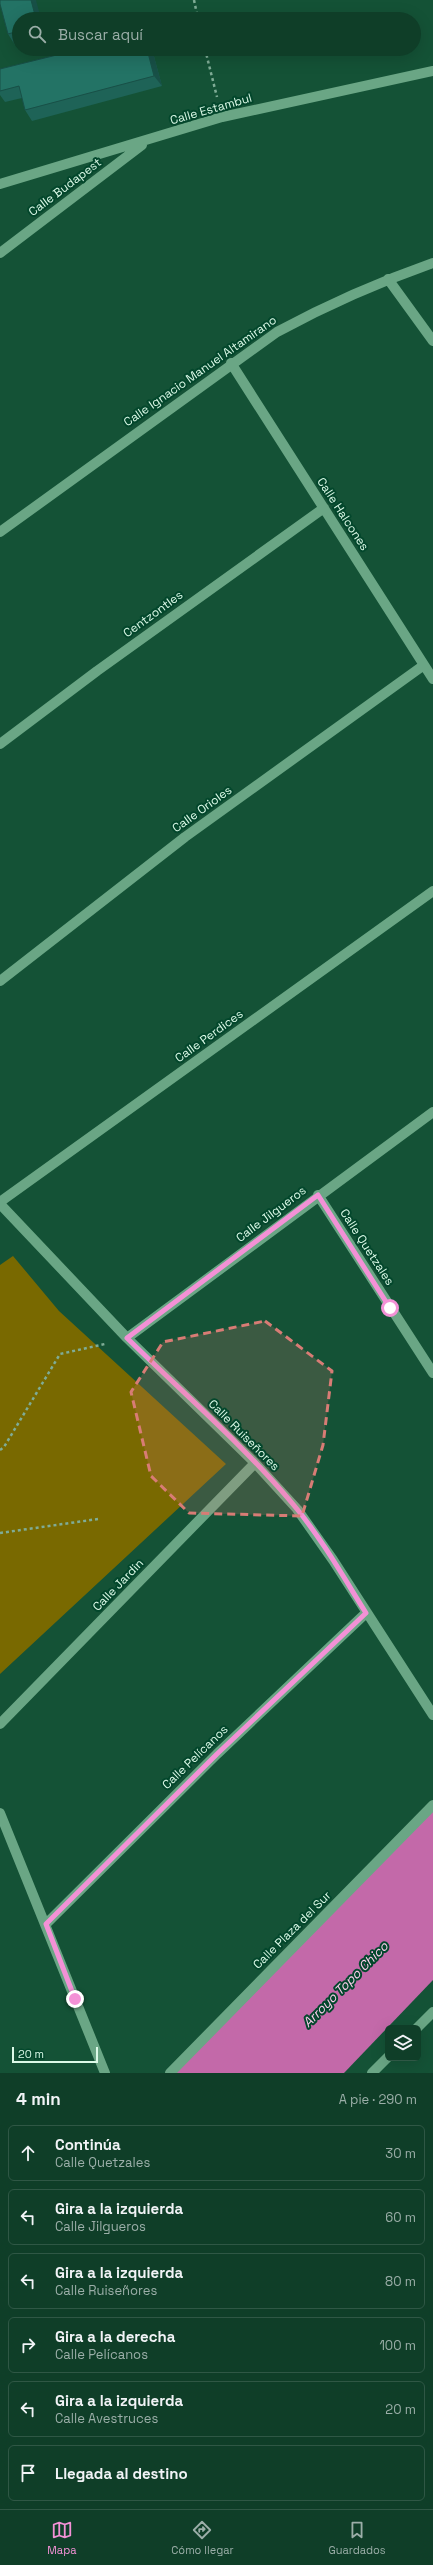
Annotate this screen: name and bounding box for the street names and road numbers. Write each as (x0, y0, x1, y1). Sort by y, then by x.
street label: Calle Estambul (168, 90, 254, 128)
street label: Calle Budapest (25, 154, 105, 220)
street label: Calle Ignacio Manuel Altamirano (120, 312, 280, 430)
street label: Calle Halcones (313, 475, 373, 553)
street label: Centzontles (120, 587, 186, 641)
street label: Calle Orioles (169, 782, 235, 836)
street label: Calle Perdices (172, 1006, 246, 1066)
street label: Calle Jilgueros (233, 1182, 309, 1246)
street label: Calle Quetzales (336, 1206, 398, 1288)
street label: Calle Ruiseñores (205, 1396, 283, 1474)
street label: Calle Jardin (89, 1555, 147, 1615)
street label: Calle Pelícanos (159, 1721, 231, 1793)
street label: Calle Plaza del Sur (250, 1887, 335, 1972)

